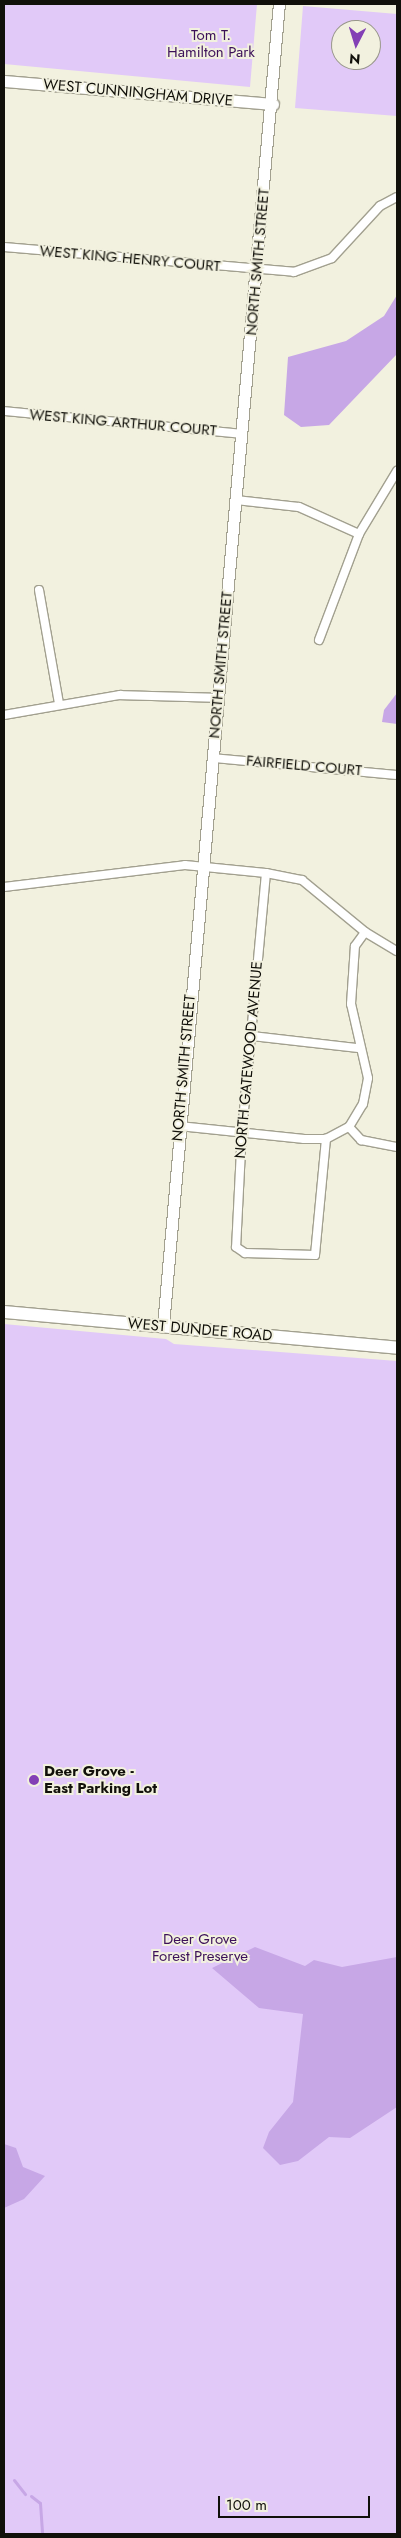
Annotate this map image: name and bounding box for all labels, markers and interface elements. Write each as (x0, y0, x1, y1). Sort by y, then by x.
north arrow (331, 20, 381, 70)
park label: Tom T. Hamilton Park (167, 26, 255, 61)
text: N (348, 48, 361, 69)
street label: WEST CUNNINGHAM DRIVE (42, 76, 234, 110)
street label: NORTH SMITH STREET (243, 188, 273, 336)
street label: WEST KING HENRY COURT (39, 242, 221, 276)
street label: WEST KING ARTHUR COURT (29, 406, 217, 440)
street label: NORTH SMITH STREET (206, 591, 236, 739)
street label: FAIRFIELD COURT (245, 752, 363, 780)
street label: NORTH GATEWOOD AVENUE (231, 961, 267, 1159)
street label: NORTH SMITH STREET (169, 994, 199, 1142)
street label: WEST DUNDEE ROAD (127, 1315, 273, 1345)
place label: Deer Grove - East Parking Lot (44, 1762, 157, 1797)
marker: Deer Grove - East Parking Lot (28, 1774, 40, 1786)
park label: Deer Grove Forest Preserve (152, 1930, 248, 1965)
scale bar (221, 2486, 374, 2518)
text: 100 m (226, 2494, 267, 2516)

